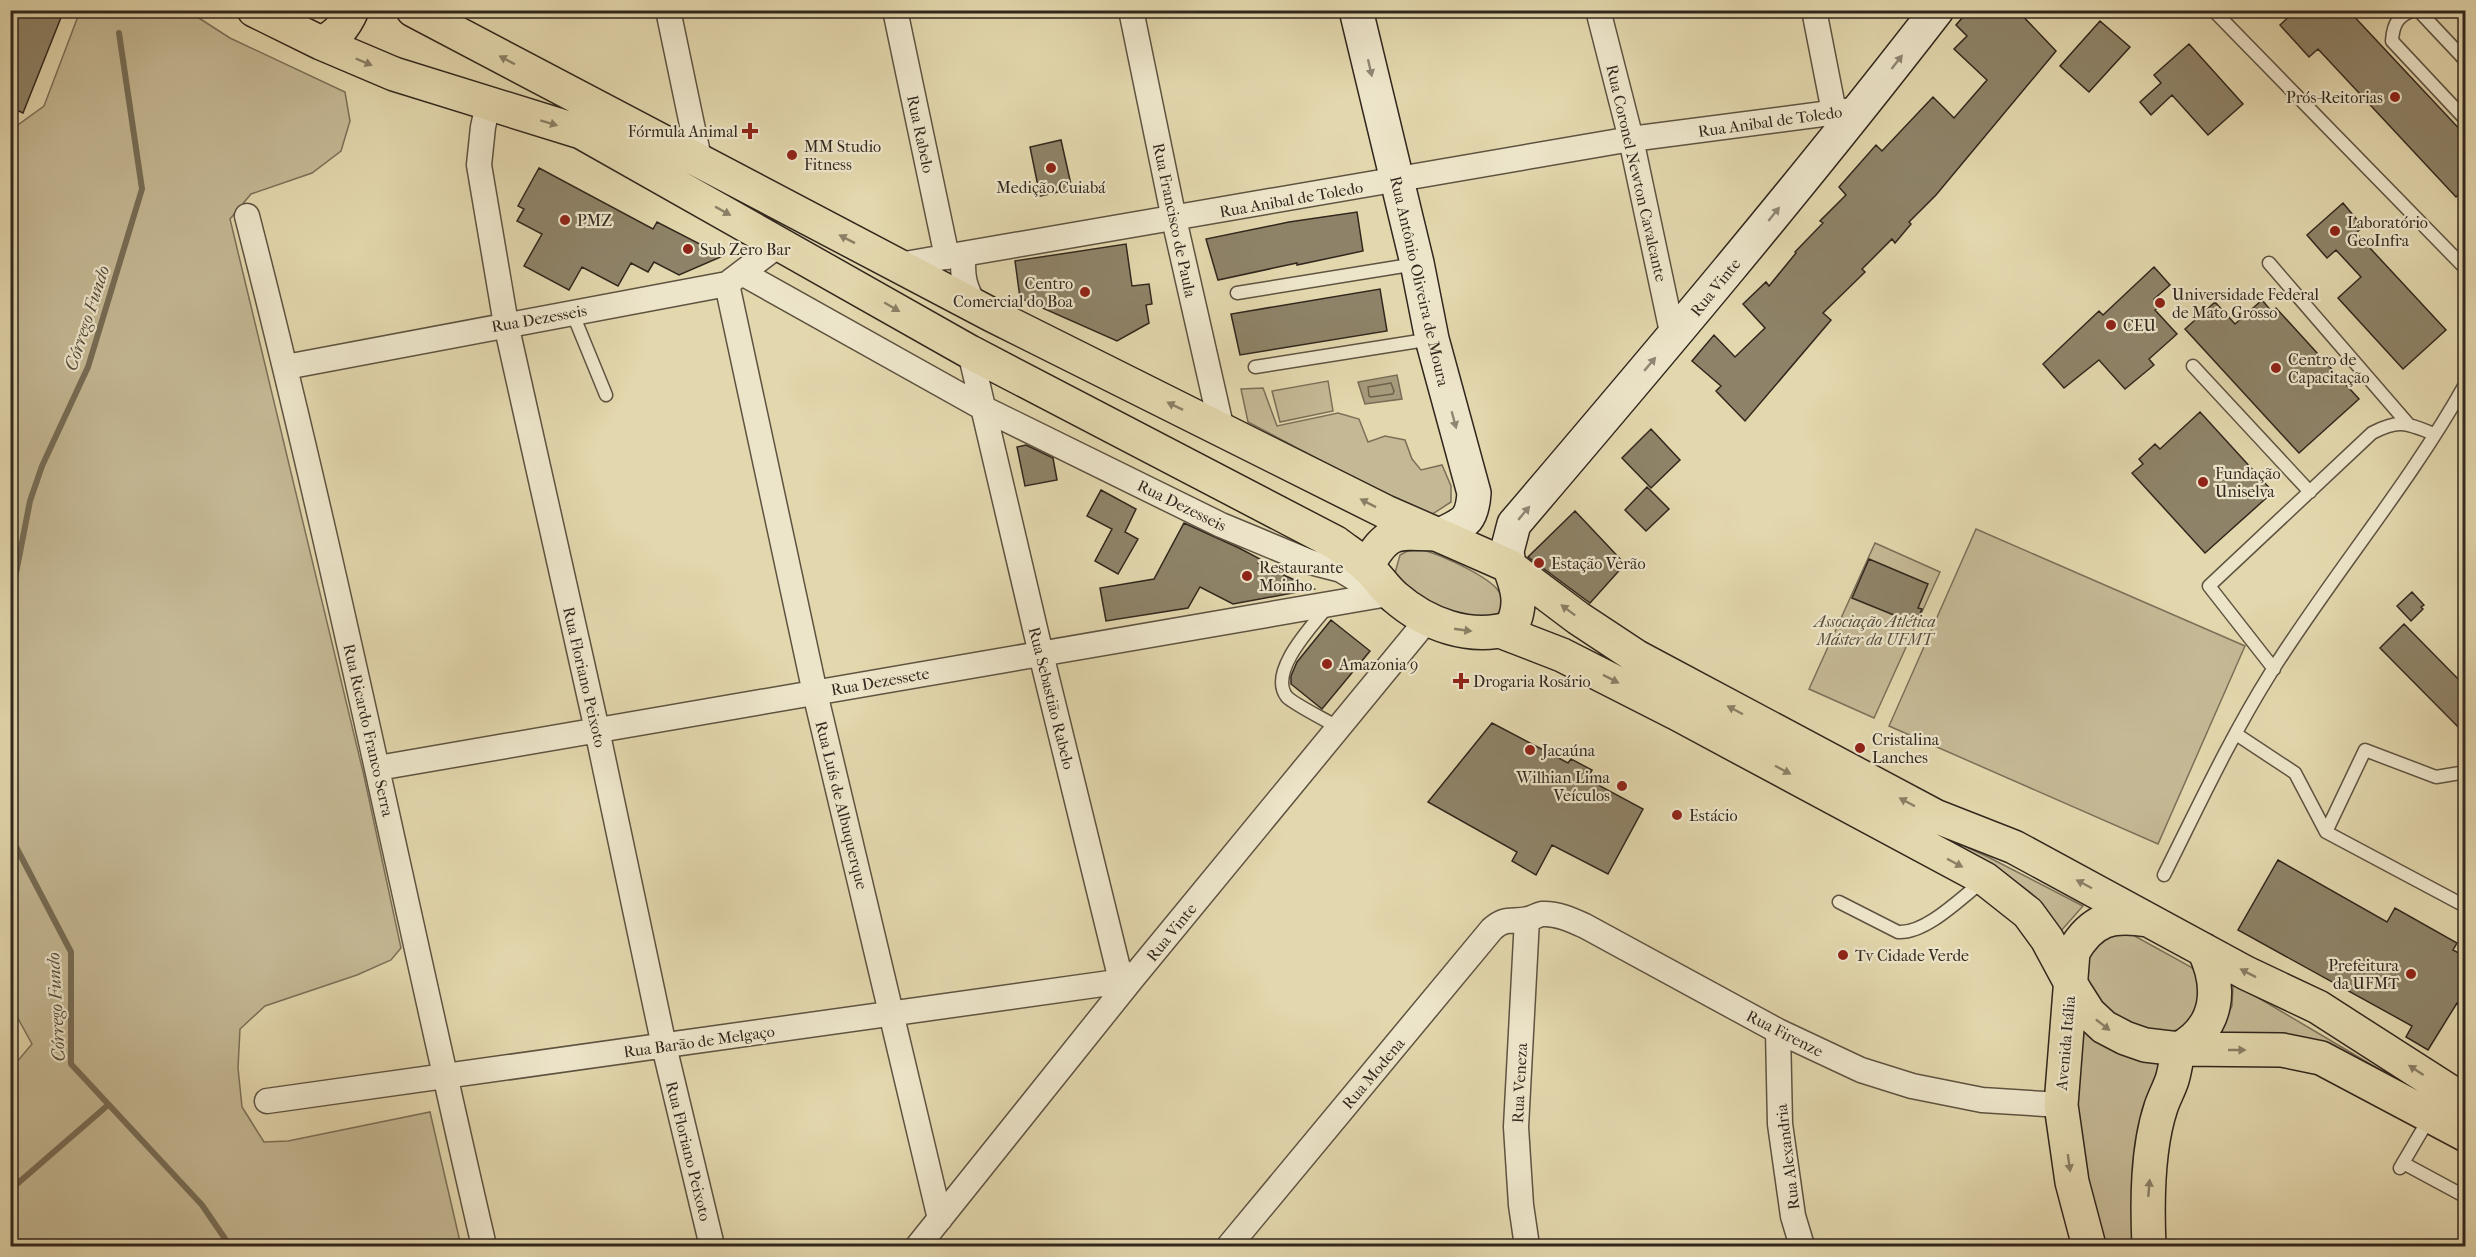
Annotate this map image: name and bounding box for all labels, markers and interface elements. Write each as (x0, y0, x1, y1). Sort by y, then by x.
one-way arrow (1890, 54, 1903, 70)
one-way arrow (499, 55, 516, 65)
one-way arrow (356, 57, 374, 67)
one-way arrow (1365, 58, 1375, 77)
street label: Rua Coronel Newton Cavalcante (1602, 63, 1671, 284)
place label: Prós-Reitorias (2286, 88, 2383, 107)
marker: Prós-Reitorias (2388, 90, 2402, 104)
street label: Rua Rabelo (903, 93, 938, 175)
street label: Rua Anibal de Toledo (1697, 102, 1843, 141)
one-way arrow (541, 119, 559, 128)
place label: Fórmula Animal (628, 122, 739, 141)
marker: Fórmula Animal (743, 124, 757, 138)
place label: MM Studio Fitness (804, 137, 881, 174)
street label: Rua Francisco de Paula (1149, 141, 1200, 300)
marker: MM Studio Fitness (785, 148, 799, 162)
marker: Medição Cuiabá (1044, 161, 1058, 175)
street label: Rua Antônio Oliveira de Moura (1386, 174, 1453, 389)
place label: Medição Cuiabá (996, 178, 1106, 197)
street label: Rua Anibal de Toledo (1218, 178, 1364, 221)
one-way arrow (715, 206, 732, 216)
one-way arrow (1768, 206, 1781, 222)
place label: PMZ (577, 211, 612, 230)
marker: PMZ (558, 213, 572, 227)
place label: Laboratório GeoInfra (2347, 213, 2428, 250)
marker: Laboratório GeoInfra (2328, 224, 2342, 238)
one-way arrow (839, 234, 856, 244)
place label: Sub Zero Bar (700, 240, 791, 259)
marker: Sub Zero Bar (681, 242, 695, 256)
street label: Rua Vinte (1686, 254, 1745, 320)
water label: Córrego Fundo (61, 263, 114, 373)
place label: Centro Comercial do Boa (953, 274, 1074, 311)
marker: Centro Comercial do Boa (1078, 285, 1092, 299)
place label: Universidade Federal de Mato Grosso (2172, 285, 2320, 322)
marker: Universidade Federal de Mato Grosso (2153, 296, 2167, 310)
street label: Rua Dezesseis (490, 301, 588, 336)
one-way arrow (884, 302, 901, 312)
place label: CEU (2123, 316, 2157, 335)
marker: CEU (2104, 318, 2118, 332)
place label: Centro de Capacitação (2288, 350, 2370, 387)
one-way arrow (1643, 357, 1656, 372)
marker: Centro de Capacitação (2269, 361, 2283, 375)
one-way arrow (1166, 401, 1183, 411)
one-way arrow (1450, 412, 1459, 430)
place label: Fundação Uniselva (2215, 464, 2281, 501)
marker: Fundação Uniselva (2196, 475, 2210, 489)
street label: Rua Dezesseis (1134, 476, 1229, 535)
one-way arrow (1359, 498, 1376, 508)
one-way arrow (1517, 506, 1530, 521)
place label: Estação Verão (1551, 554, 1646, 573)
marker: Estação Verão (1532, 556, 1546, 570)
place label: Restaurante Moinho (1259, 558, 1343, 595)
marker: Restaurante Moinho (1240, 569, 1254, 583)
street label: Rua Floriano Peixoto (559, 605, 610, 749)
one-way arrow (1560, 605, 1575, 617)
park label: Associação Atlética Máster da UFMT (1812, 612, 1936, 649)
street label: Rua Sebastião Rabelo (1025, 625, 1078, 771)
one-way arrow (1454, 625, 1473, 634)
street label: Rua Ricardo Franco Serra (339, 642, 398, 819)
place label: Amazonia 9 (1338, 655, 1418, 674)
marker: Amazonia 9 (1320, 657, 1334, 671)
street label: Rua Dezessete (829, 663, 931, 700)
place label: Drogaria Rosário (1473, 672, 1591, 691)
marker: Drogaria Rosário (1454, 674, 1468, 688)
one-way arrow (1602, 675, 1619, 684)
one-way arrow (1727, 705, 1744, 715)
street label: Rua Luís de Albuquerque (811, 719, 872, 891)
place label: Cristalina Lanches (1872, 730, 1940, 767)
place label: Jacaúna (1540, 741, 1596, 760)
marker: Cristalina Lanches (1853, 741, 1867, 755)
marker: Jacaúna (1523, 743, 1537, 757)
one-way arrow (1775, 765, 1792, 775)
place label: Wilhian Lima Veículos (1515, 768, 1611, 805)
marker: Wilhian Lima Veículos (1615, 779, 1629, 793)
one-way arrow (1899, 797, 1916, 807)
place label: Estácio (1689, 806, 1738, 825)
marker: Estácio (1670, 808, 1684, 822)
one-way arrow (1947, 858, 1964, 868)
one-way arrow (2075, 879, 2092, 889)
street label: Rua Vinte (1142, 899, 1201, 965)
place label: Tv Cidade Verde (1855, 946, 1969, 965)
marker: Tv Cidade Verde (1836, 948, 1850, 962)
water label: Córrego Fundo (43, 952, 70, 1062)
place label: Prefeitura da UFMT (2328, 956, 2400, 993)
marker: Prefeitura da UFMT (2404, 967, 2418, 981)
one-way arrow (2239, 969, 2256, 978)
street label: Avenida Itália (2052, 994, 2079, 1092)
street label: Rua Firenze (1743, 1006, 1826, 1061)
one-way arrow (2095, 1018, 2111, 1031)
street label: Rua Barão de Melgaço (622, 1021, 776, 1062)
street label: Rua Modena (1338, 1033, 1409, 1113)
street label: Rua Veneza (1508, 1042, 1531, 1124)
one-way arrow (2228, 1045, 2247, 1055)
one-way arrow (2408, 1065, 2424, 1076)
street label: Rua Floriano Peixoto (662, 1079, 715, 1223)
street label: Rua Alexandria (1772, 1102, 1803, 1211)
one-way arrow (2064, 1153, 2073, 1172)
one-way arrow (2144, 1179, 2154, 1198)

